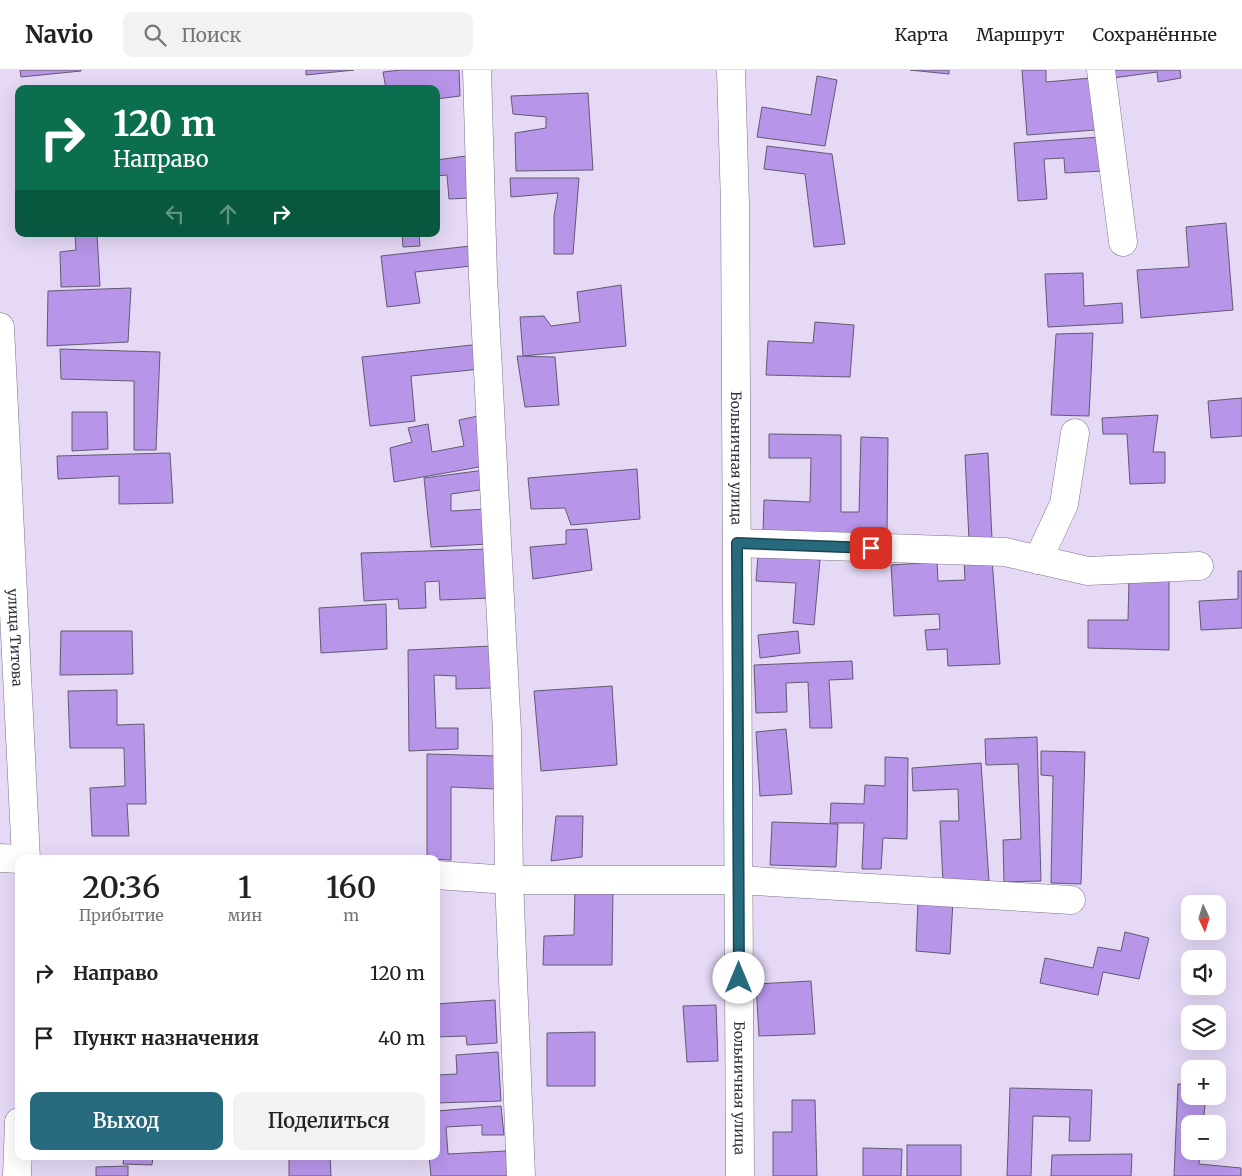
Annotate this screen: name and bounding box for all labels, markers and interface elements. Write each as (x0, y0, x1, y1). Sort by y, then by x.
search box (123, 12, 473, 57)
text: Navio (25, 19, 93, 50)
icon: search (141, 21, 169, 49)
text: Поиск (181, 23, 241, 47)
text: Карта (895, 23, 948, 46)
text: Маршрут (976, 23, 1064, 46)
text: Сохранённые (1092, 23, 1217, 46)
text: 120 m (113, 102, 216, 146)
icon: right (30, 105, 95, 170)
text: Направо (113, 145, 209, 173)
icon: left (161, 200, 189, 228)
icon: ahead (214, 200, 242, 228)
icon: right (267, 200, 295, 228)
street label: Больничная улица (727, 391, 746, 525)
pin (850, 527, 892, 569)
icon: arrive (857, 534, 885, 562)
street label: улица Титова (4, 588, 27, 688)
text: 20:36 (82, 868, 160, 906)
text: 1 (238, 868, 252, 906)
text: 160 (326, 868, 376, 906)
north arrow (1181, 895, 1226, 940)
map controls (1181, 895, 1226, 1160)
text: Прибытие (79, 905, 164, 925)
text: мин (227, 905, 262, 925)
text: m (343, 905, 359, 925)
button: sound (1181, 950, 1226, 995)
position arrow (712, 951, 764, 1003)
icon: right (30, 959, 58, 987)
text: Направо (73, 961, 158, 985)
text: 120 m (370, 961, 425, 985)
button: layers (1181, 1005, 1226, 1050)
street label: Больничная улица (730, 1021, 749, 1155)
icon: arrive (30, 1024, 58, 1052)
text: Пункт назначения (73, 1026, 259, 1050)
text: 40 m (378, 1026, 425, 1050)
button: + (1181, 1060, 1226, 1105)
button: Выход (30, 1092, 223, 1150)
button: Поделиться (233, 1092, 425, 1150)
button: − (1181, 1115, 1226, 1160)

